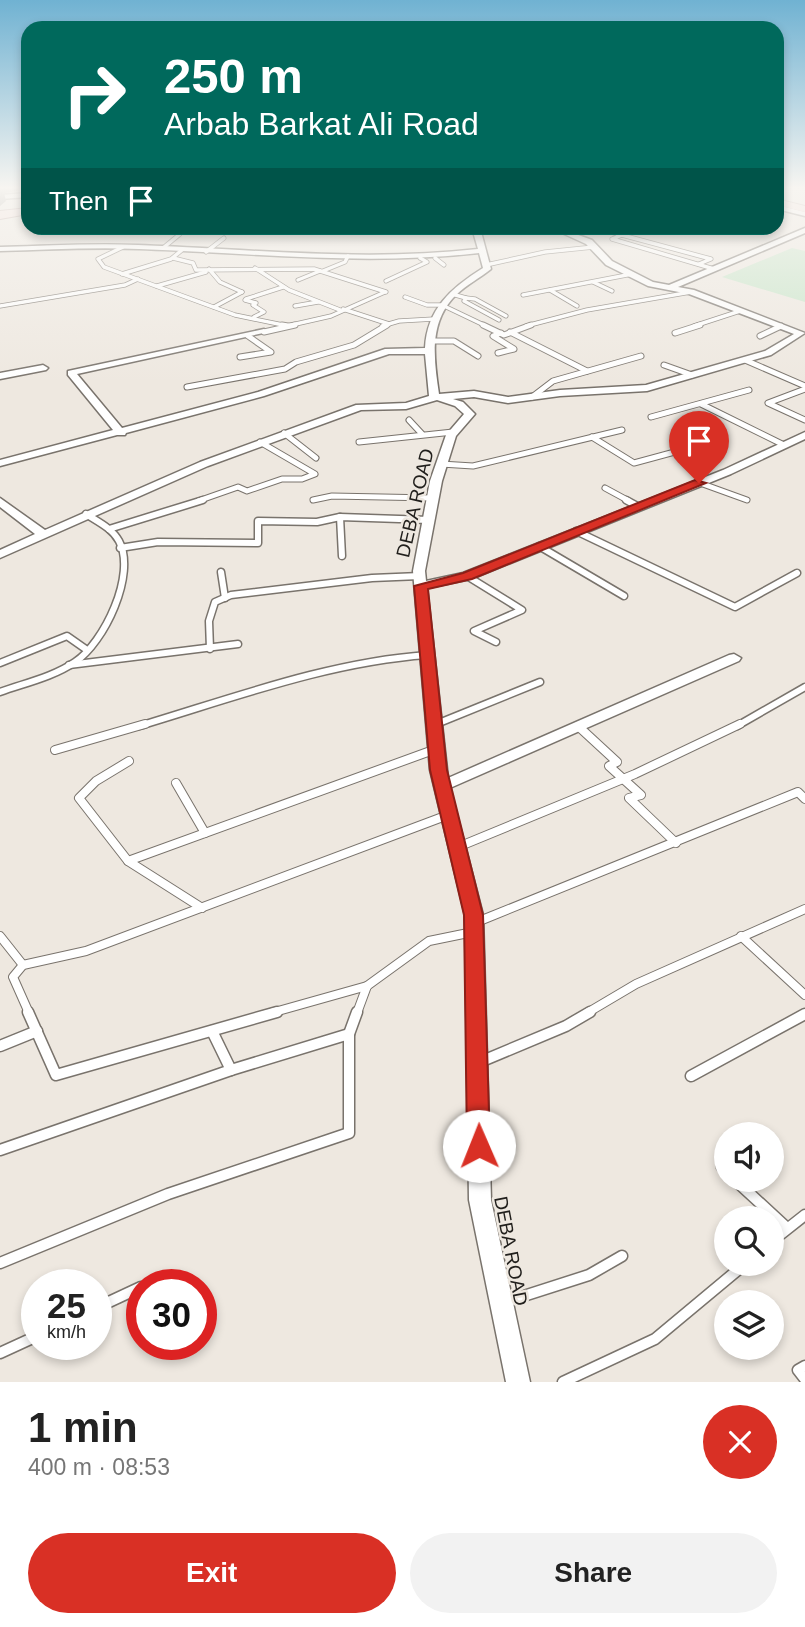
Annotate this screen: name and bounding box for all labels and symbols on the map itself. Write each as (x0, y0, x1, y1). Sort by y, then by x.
pin (669, 411, 729, 483)
street label: DEBA ROAD (392, 447, 438, 559)
position arrow (442, 1109, 516, 1183)
street label: DEBA ROAD (490, 1195, 532, 1307)
speed limit sign: 30 (126, 1269, 217, 1360)

